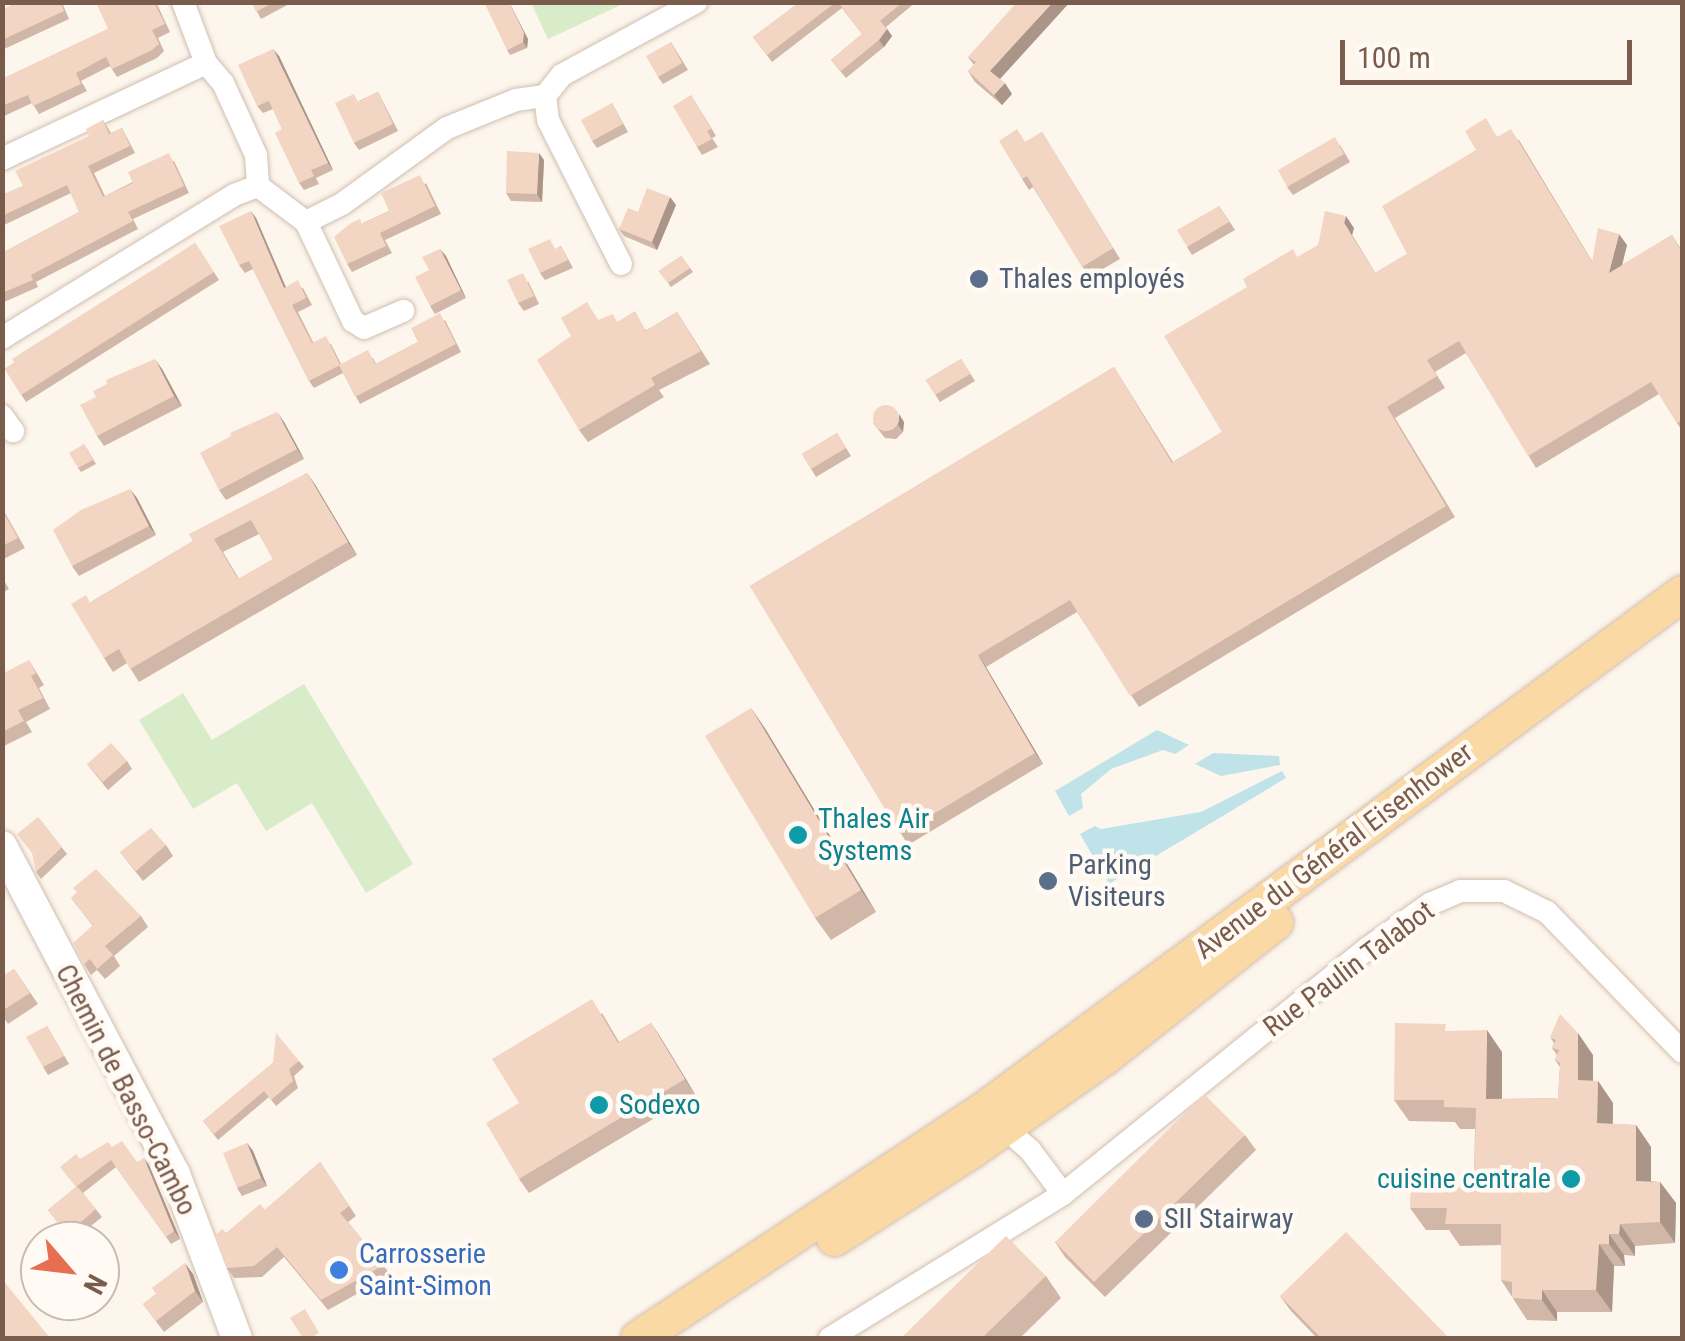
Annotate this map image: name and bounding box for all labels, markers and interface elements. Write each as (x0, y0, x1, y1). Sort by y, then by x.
scale bar (1345, 20, 1638, 82)
text: 100 m (1357, 40, 1431, 75)
place label: Thales employés (999, 262, 1185, 296)
marker: Thales employés (968, 268, 990, 290)
street label: Avenue du Général Eisenhower (1189, 736, 1479, 966)
place label: Thales Air Systems (818, 802, 929, 868)
marker: Thales Air Systems (787, 824, 809, 846)
place label: Parking Visiteurs (1068, 848, 1166, 914)
marker: Parking Visiteurs (1037, 870, 1059, 892)
street label: Rue Paulin Talabot (1257, 894, 1441, 1044)
street label: Chemin de Basso-Cambo (48, 959, 204, 1221)
place label: Sodexo (619, 1088, 701, 1122)
marker: Sodexo (588, 1094, 610, 1116)
place label: cuisine centrale (1377, 1162, 1551, 1196)
marker: cuisine centrale (1560, 1168, 1582, 1190)
place label: SII Stairway (1164, 1202, 1293, 1236)
marker: SII Stairway (1133, 1208, 1155, 1230)
north arrow (20, 1221, 120, 1321)
place label: Carrosserie Saint-Simon (359, 1237, 492, 1303)
marker: Carrosserie Saint-Simon (328, 1259, 350, 1281)
text: N (77, 1269, 114, 1300)

